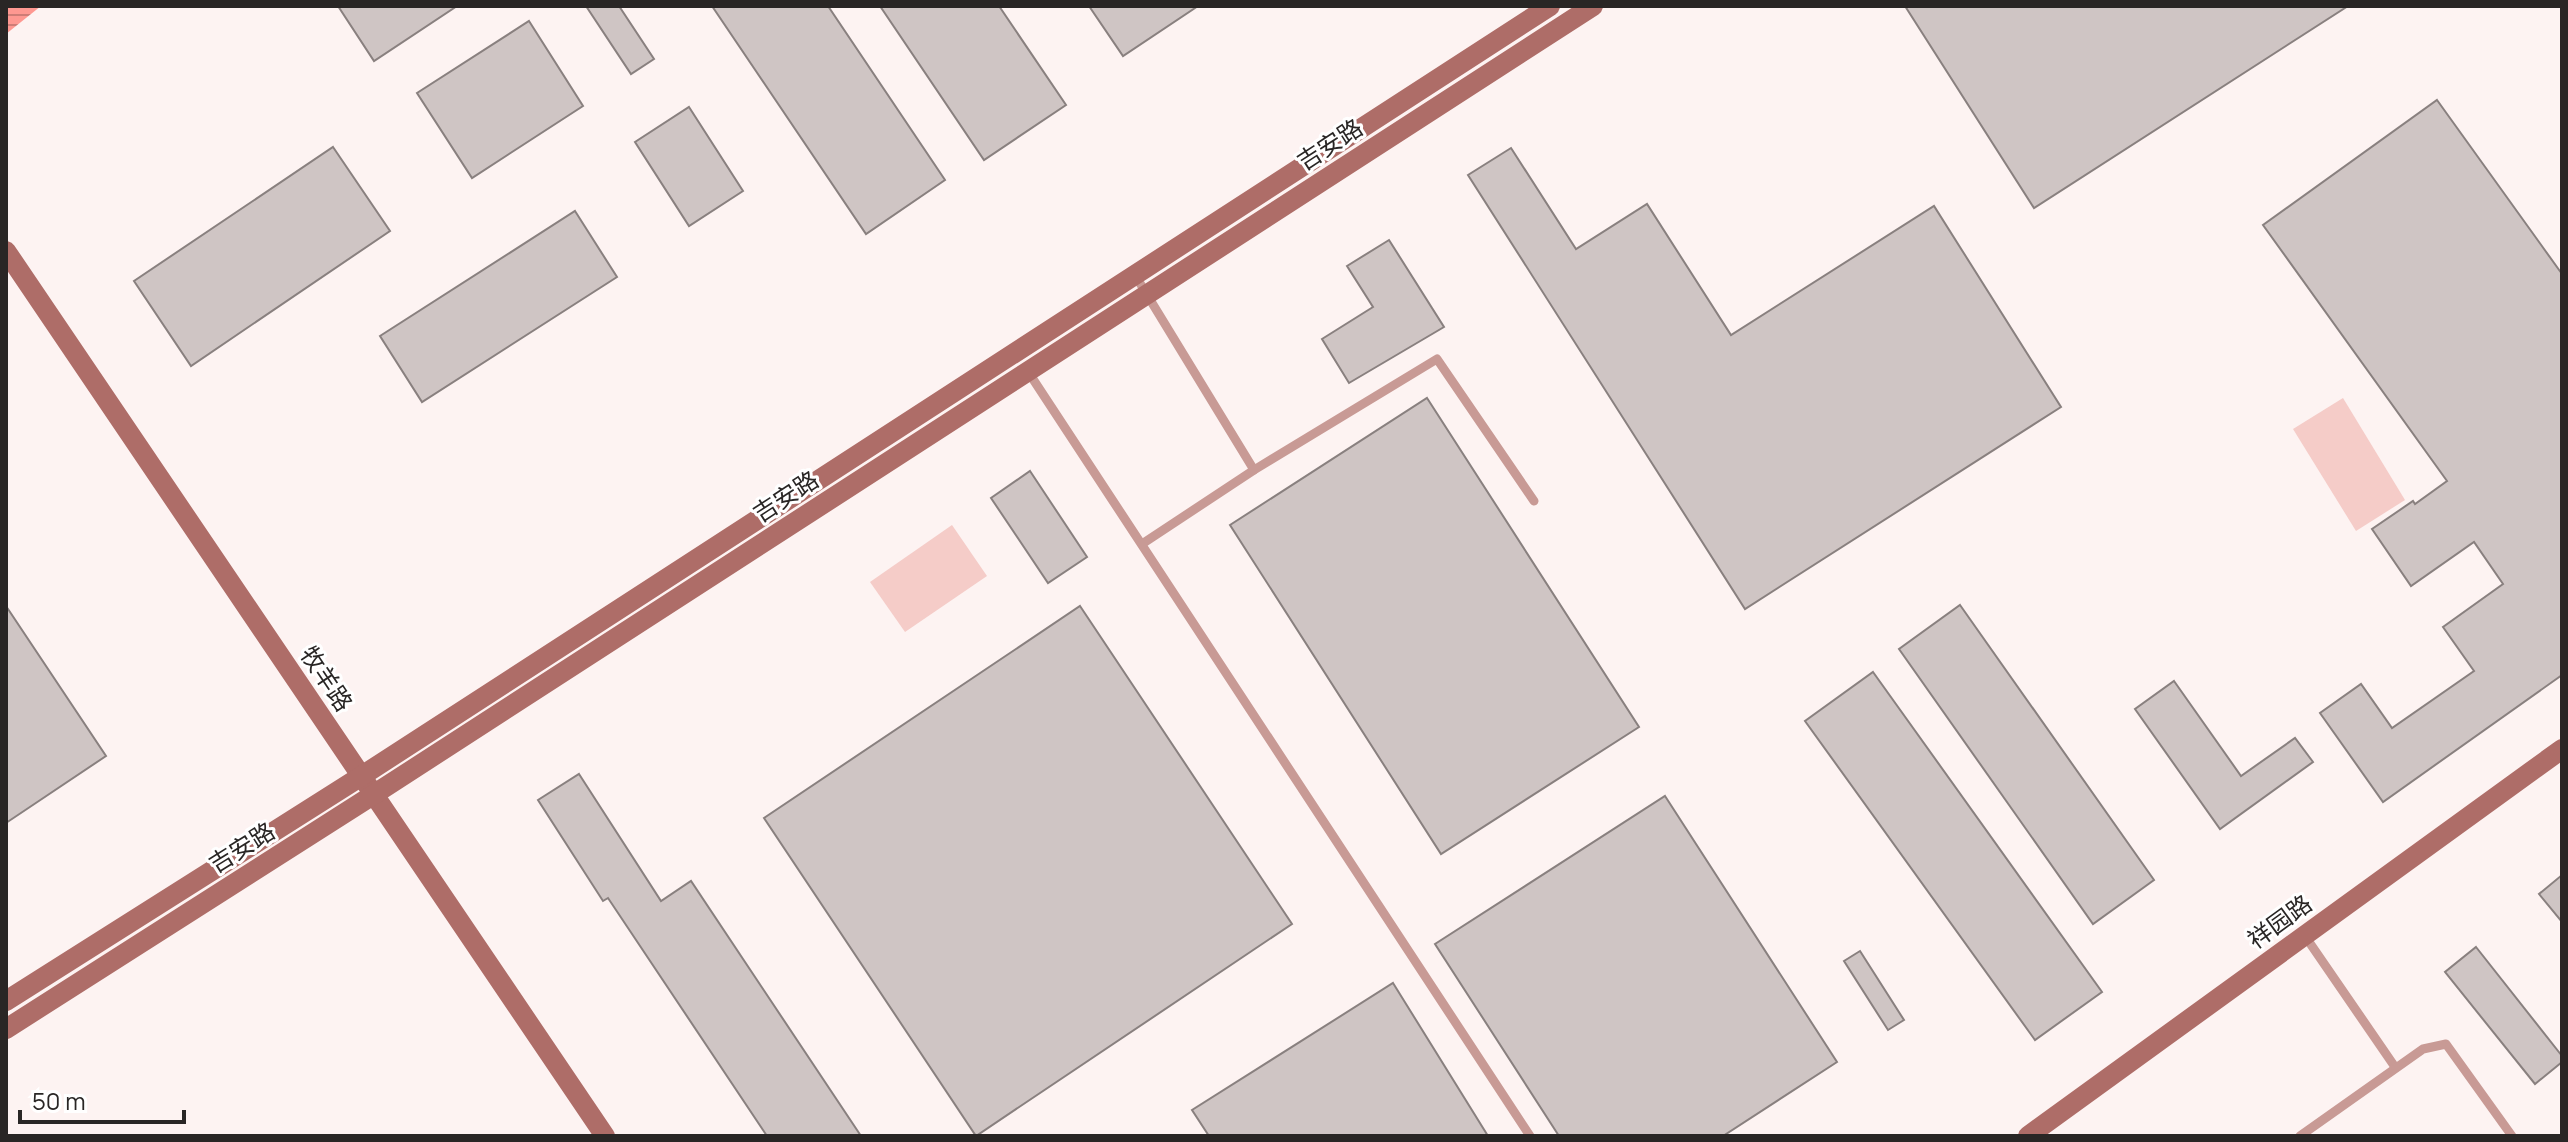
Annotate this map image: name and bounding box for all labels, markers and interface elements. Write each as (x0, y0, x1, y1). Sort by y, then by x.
street label: 吉安路 (1290, 110, 1368, 177)
street label: 吉安路 (746, 462, 824, 529)
street label: 牧羊路 (293, 639, 361, 717)
street label: 吉安路 (202, 814, 280, 880)
street label: 祥园路 (2240, 886, 2318, 955)
scale bar (20, 1074, 184, 1124)
text: 50 m (32, 1084, 86, 1117)

